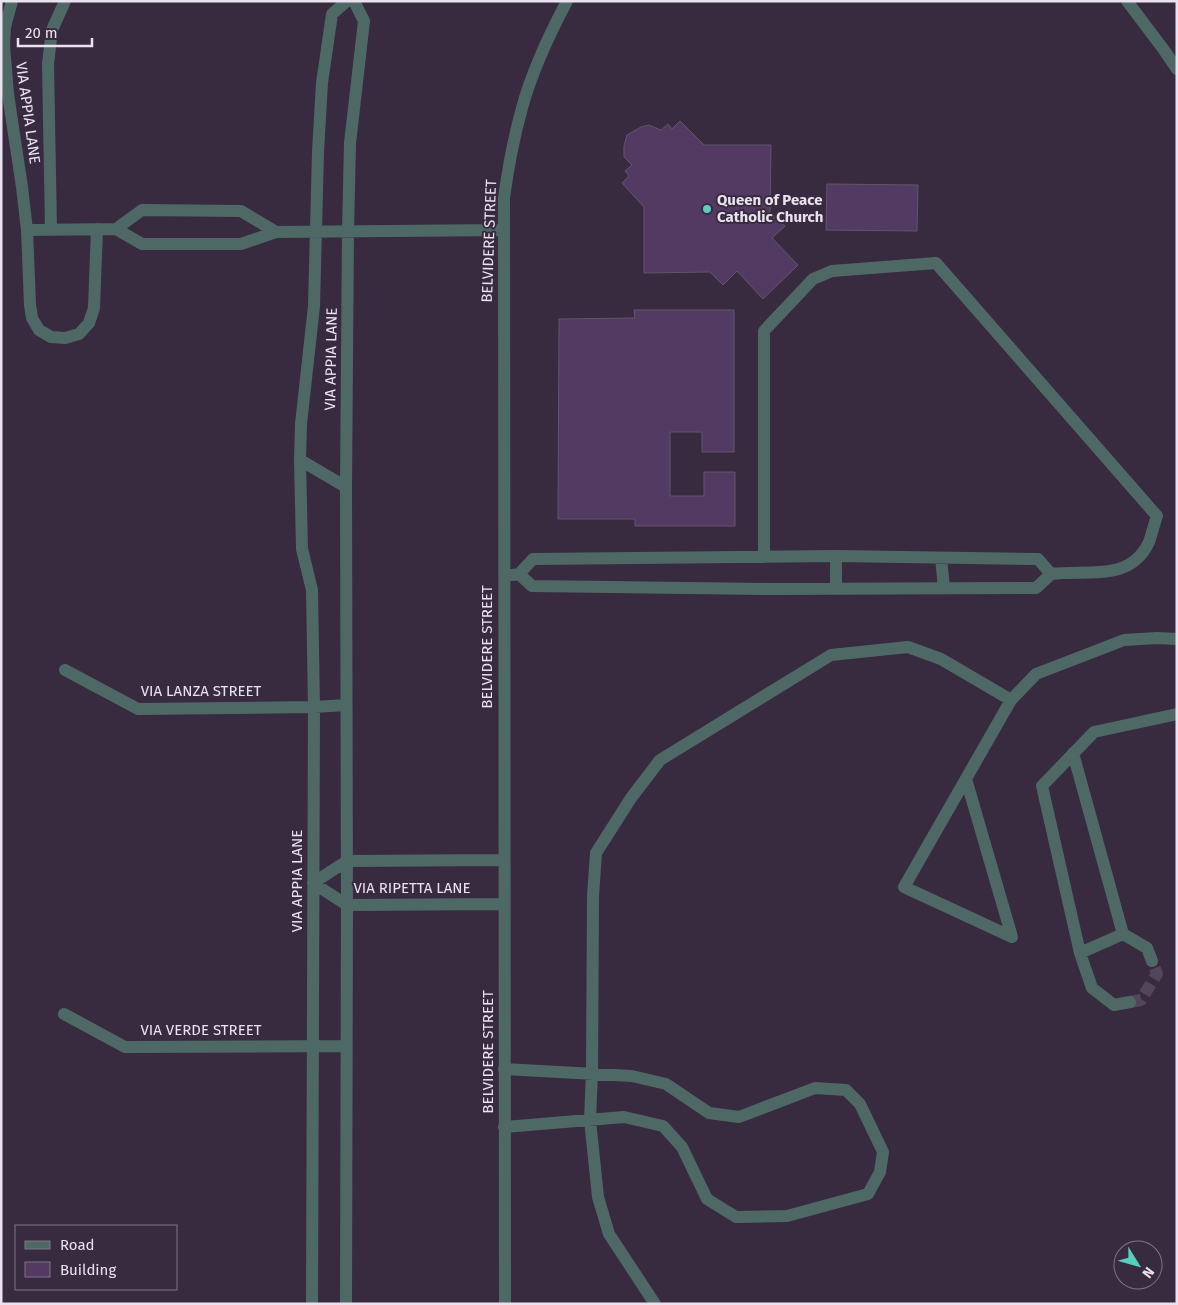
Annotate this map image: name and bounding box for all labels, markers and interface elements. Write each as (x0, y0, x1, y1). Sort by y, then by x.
scale bar (18, 15, 91, 47)
text: 20 m (25, 24, 58, 42)
street label: VIA APPIA LANE (12, 61, 44, 165)
street label: BELVIDERE STREET (478, 179, 500, 303)
place label: Queen of Peace Catholic Church (717, 191, 823, 226)
marker: Queen of Peace Catholic Church (701, 203, 713, 215)
street label: VIA APPIA LANE (321, 307, 341, 411)
street label: BELVIDERE STREET (478, 585, 496, 709)
street label: VIA LANZA STREET (141, 682, 262, 700)
street label: VIA APPIA LANE (288, 830, 306, 932)
street label: VIA RIPETTA LANE (353, 879, 471, 897)
street label: BELVIDERE STREET (479, 990, 497, 1114)
street label: VIA VERDE STREET (141, 1021, 262, 1039)
legend (15, 1225, 178, 1290)
text: Road (60, 1236, 95, 1254)
north arrow (1113, 1240, 1163, 1290)
text: Building (60, 1261, 116, 1279)
text: N (1138, 1264, 1158, 1281)

